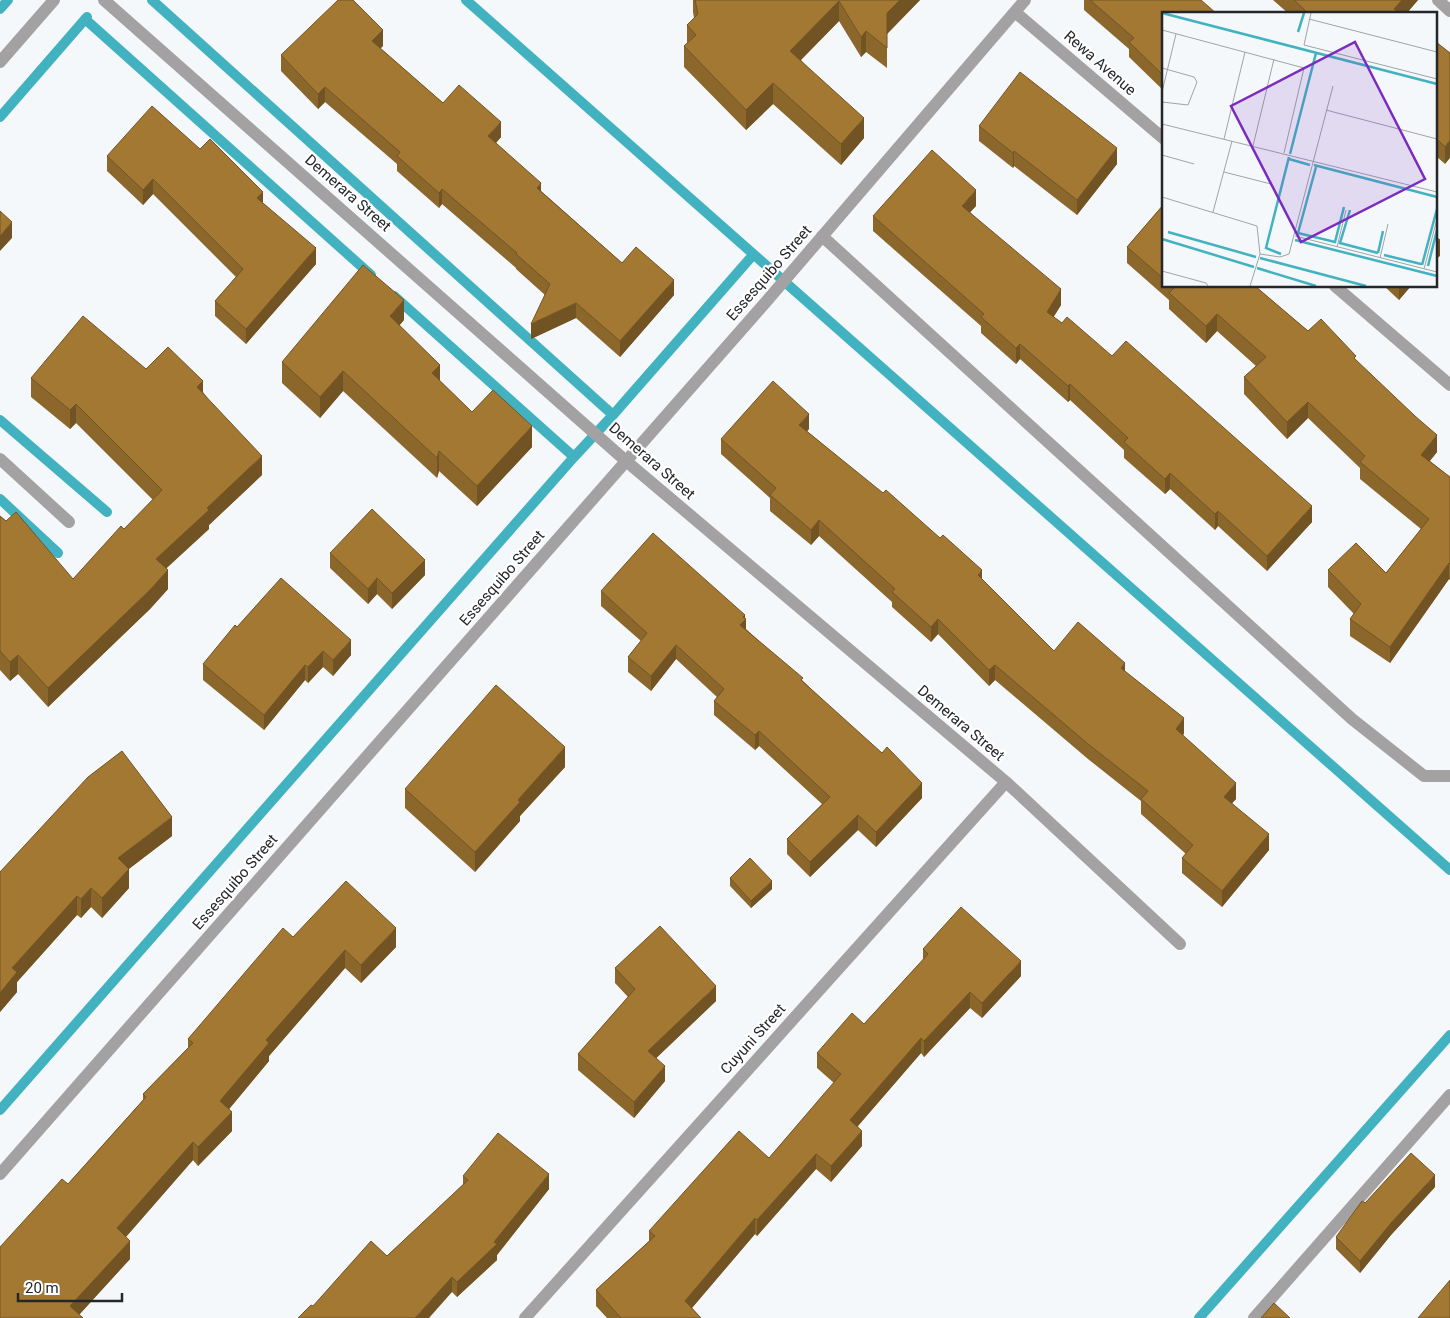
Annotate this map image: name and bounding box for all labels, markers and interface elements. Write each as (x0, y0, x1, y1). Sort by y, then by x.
inset map (1162, 12, 1438, 288)
street label: Rewa Avenue (1060, 27, 1140, 99)
street label: Demerara Street (301, 151, 395, 235)
street label: Essesquibo Street (723, 222, 815, 324)
street label: Demerara Street (605, 419, 699, 503)
street label: Essesquibo Street (456, 527, 548, 629)
street label: Demerara Street (914, 681, 1008, 765)
street label: Essesquibo Street (189, 831, 281, 933)
street label: Cuyuni Street (717, 1000, 789, 1078)
scale bar (18, 1270, 121, 1302)
text: 20 m (25, 1279, 59, 1297)

